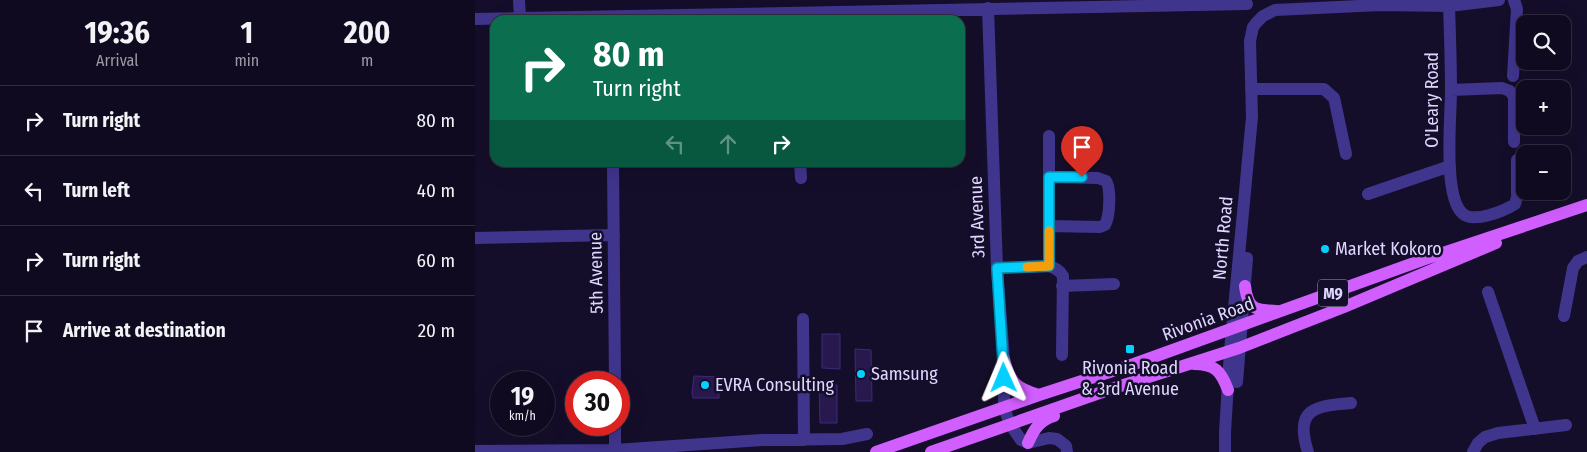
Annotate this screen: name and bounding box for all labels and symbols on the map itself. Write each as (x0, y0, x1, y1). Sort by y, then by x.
street label: O'Leary Road (1421, 52, 1443, 148)
pin (1061, 126, 1103, 177)
street label: 3rd Avenue (965, 176, 989, 258)
street label: North Road (1208, 195, 1238, 281)
street label: 5th Avenue (584, 232, 608, 314)
place label: Market Kokoro (1335, 238, 1442, 260)
marker: Market Kokoro (1319, 243, 1331, 255)
road number: M9 (1318, 280, 1348, 306)
street label: Rivonia Road (1159, 292, 1257, 346)
marker: Rivonia Road & 3rd Avenue (1124, 343, 1136, 355)
position arrow (977, 351, 1029, 403)
place label: Rivonia Road & 3rd Avenue (1081, 357, 1179, 400)
place label: Samsung (871, 363, 938, 385)
marker: Samsung (855, 368, 867, 380)
speed limit sign: 30 (565, 371, 630, 436)
place label: EVRA Consulting (715, 374, 835, 396)
marker: EVRA Consulting (699, 379, 711, 391)

